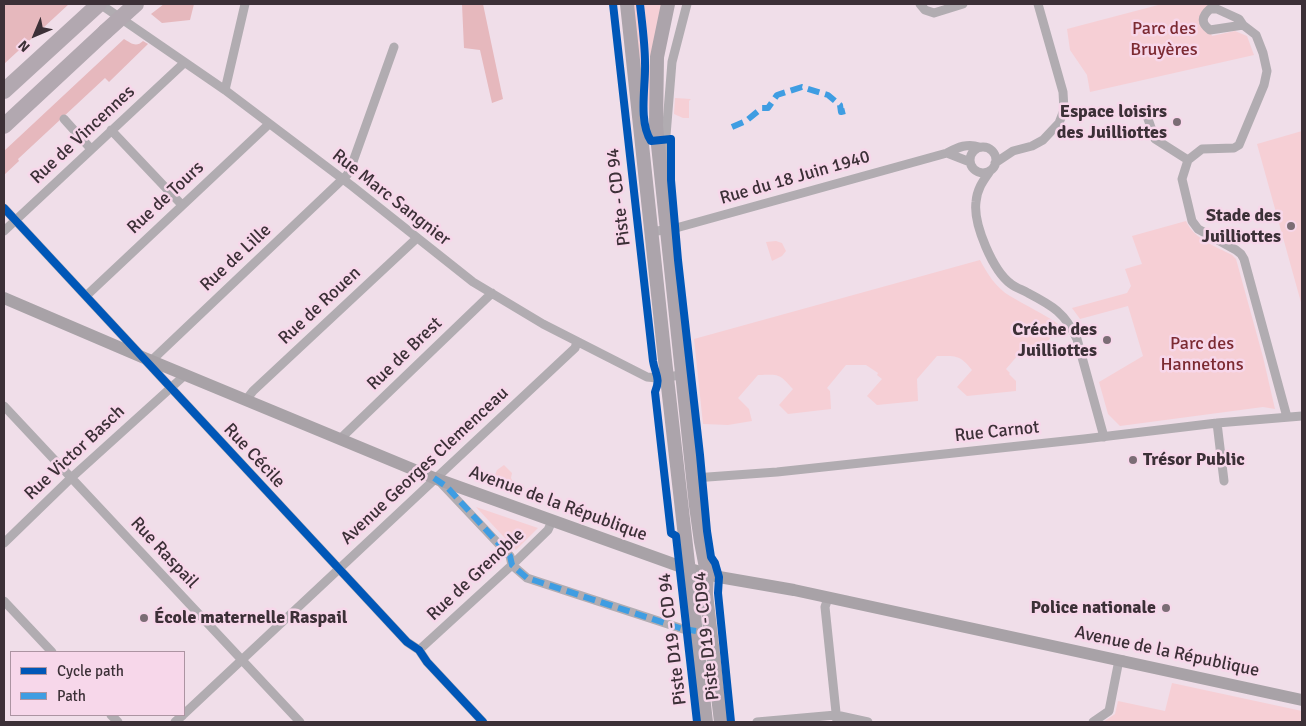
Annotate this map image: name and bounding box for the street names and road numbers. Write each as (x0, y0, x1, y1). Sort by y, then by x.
street label: Rue de Vincennes (26, 81, 140, 189)
street label: Rue Marc Sangnier (327, 145, 455, 251)
street label: Rue du 18 Juin 1940 (717, 146, 873, 210)
street label: Piste - CD 94 (602, 147, 636, 247)
street label: Rue de Tours (123, 157, 209, 239)
street label: Rue de Lille (196, 220, 276, 296)
street label: Rue de Rouen (275, 263, 365, 349)
street label: Rue de Brest (363, 313, 447, 395)
street label: Avenue Georges Clemenceau (337, 383, 513, 549)
street label: Rue Victor Basch (20, 401, 130, 505)
street label: Rue Carnot (954, 417, 1040, 447)
street label: Rue Cécile (219, 419, 289, 493)
street label: Avenue de la République (466, 462, 650, 546)
street label: Rue Raspail (126, 513, 202, 593)
street label: Rue de Grenoble (423, 524, 529, 626)
street label: Piste D19 - CD94 (689, 571, 725, 701)
street label: Piste D19 - CD 94 (654, 572, 692, 706)
street label: Avenue de la République (1073, 622, 1261, 682)

